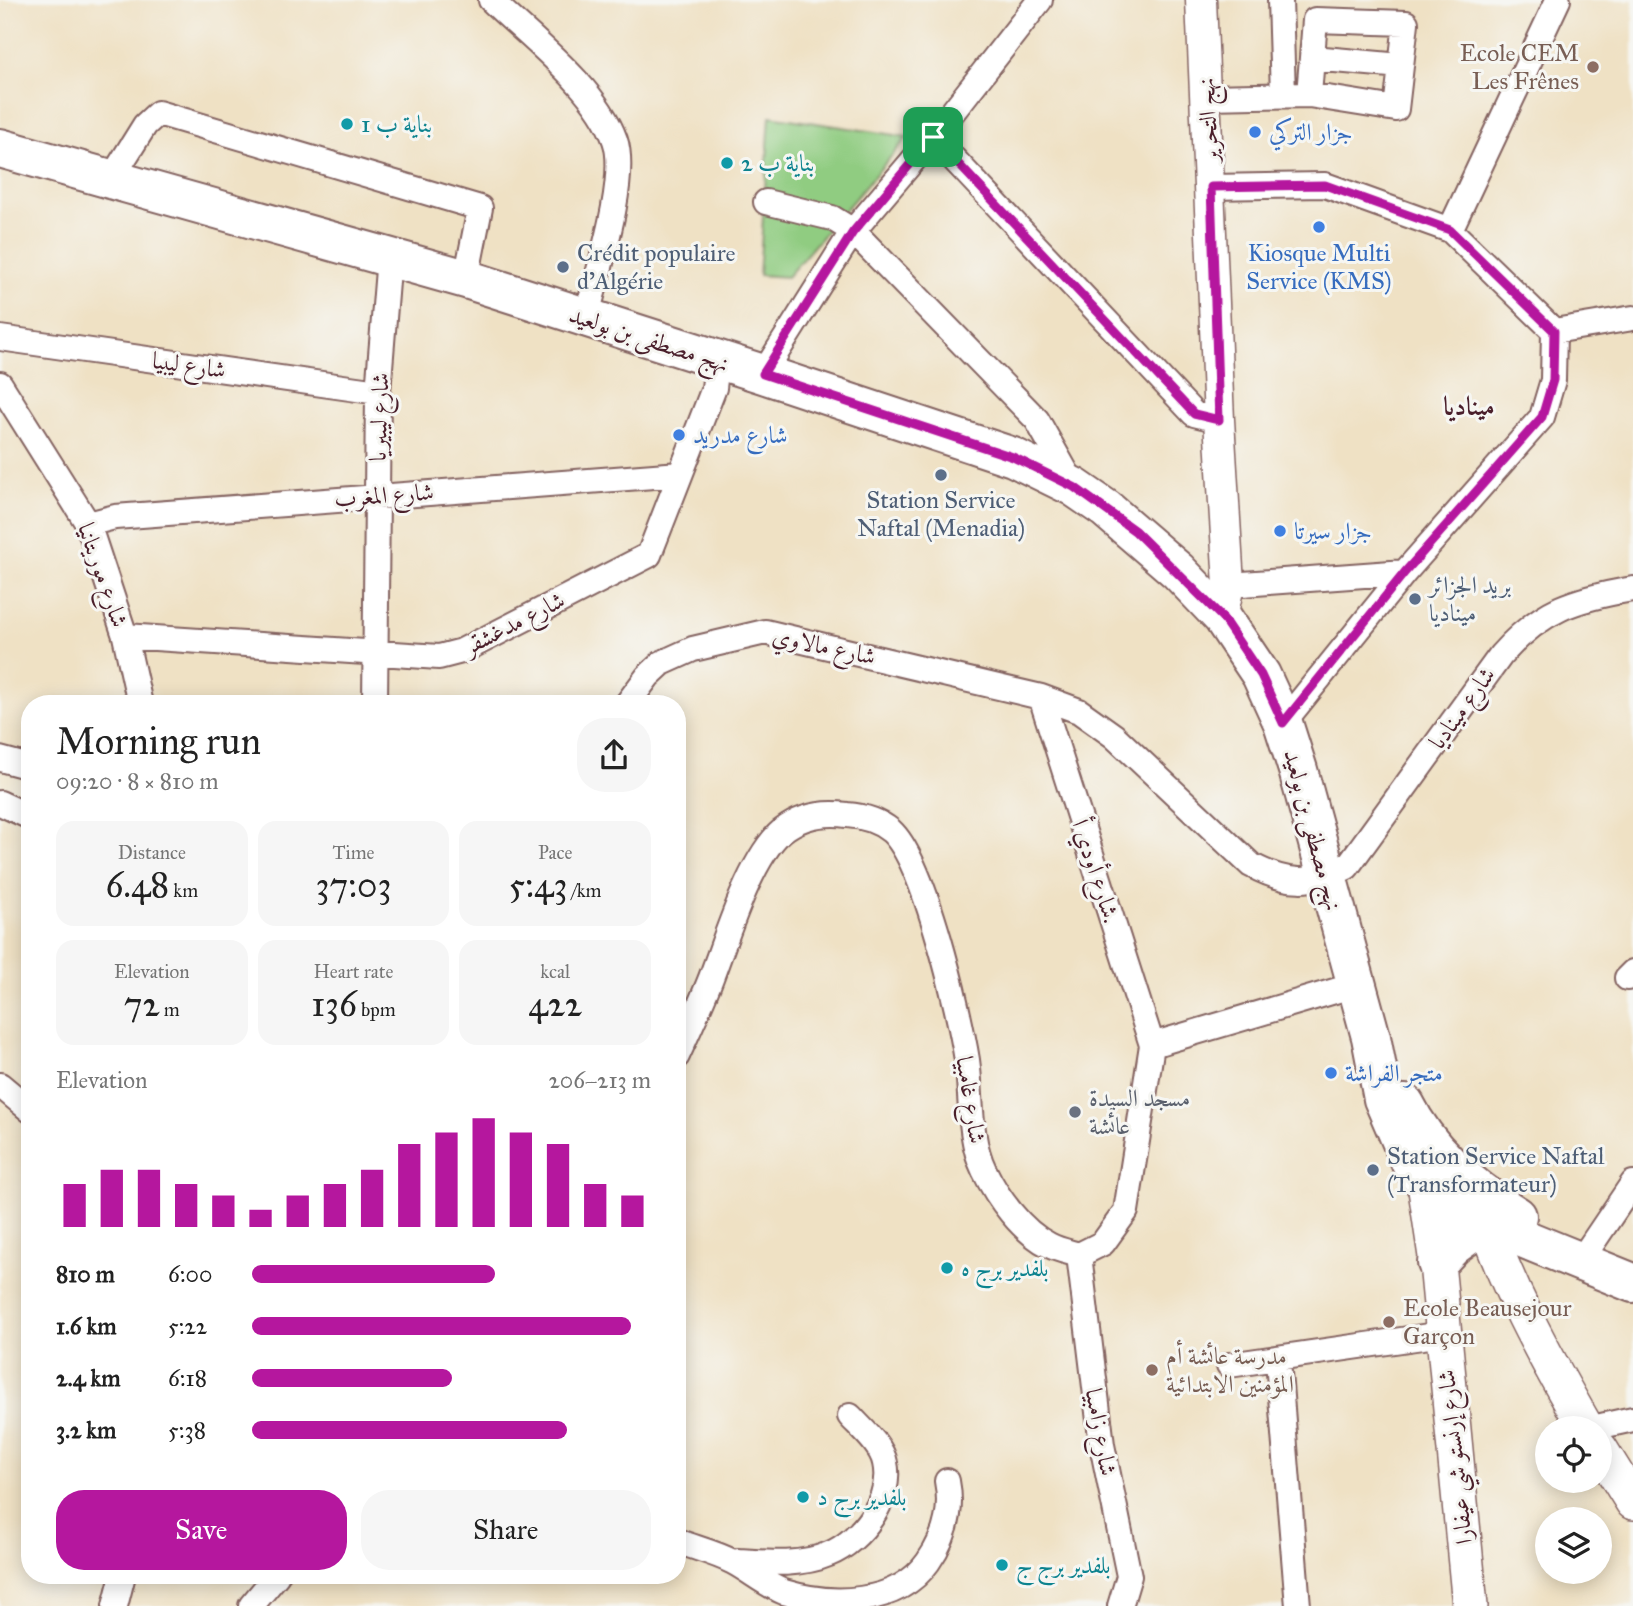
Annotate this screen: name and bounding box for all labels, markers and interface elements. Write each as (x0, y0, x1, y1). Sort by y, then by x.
place label: Ecole CEM Les Frênes (1460, 38, 1579, 96)
marker: Ecole CEM Les Frênes (1585, 59, 1601, 75)
street label: نهج التحرير (1191, 77, 1231, 166)
pin (903, 107, 963, 167)
place label: بناية ب 1 (361, 109, 432, 139)
marker: بناية ب 1 (339, 116, 355, 132)
place label: جزار التركي (1269, 117, 1353, 151)
icon: arrive (914, 118, 952, 156)
marker: جزار التركي (1247, 124, 1263, 140)
place label: بناية ب 2 (741, 148, 815, 178)
marker: بناية ب 2 (719, 155, 735, 171)
marker: Kiosque Multi Service (KMS) (1311, 219, 1327, 235)
place label: Crédit populaire d'Algérie (577, 238, 736, 296)
place label: Kiosque Multi Service (KMS) (1246, 238, 1392, 296)
marker: Crédit populaire d'Algérie (555, 259, 571, 275)
street label: نهج مصطفى بن بولعيد (564, 299, 733, 385)
street label: شارع ليبيا (150, 345, 228, 390)
street label: شارع ليبيريا (362, 372, 401, 462)
district label: ميناديا (1443, 390, 1495, 422)
place label: شارع مدريد (693, 420, 788, 455)
marker: شارع مدريد (671, 427, 687, 443)
marker: Station Service Naftal (Menadia) (933, 467, 949, 483)
street label: شارع المغرب (333, 477, 435, 518)
place label: Station Service Naftal (Menadia) (857, 485, 1025, 543)
place label: جزار سيرتا (1294, 516, 1372, 546)
street label: شارع موريتانيا (66, 519, 135, 633)
marker: جزار سيرتا (1272, 523, 1288, 539)
place label: بريد الجزائر ميناديا (1426, 570, 1511, 628)
street label: شارع مدغشقر (456, 585, 572, 667)
marker: بريد الجزائر ميناديا (1407, 591, 1423, 607)
street label: شارع مالاوي (768, 620, 878, 676)
street label: شارع ميناديا (1422, 661, 1506, 758)
text: Morning run (56, 718, 261, 764)
button: share (577, 718, 651, 792)
street label: نهج مصطفى بن بولعيد (1271, 746, 1349, 916)
text: 09:20 · 8 × 810 m (56, 767, 219, 795)
street label: شارع أودي أ. (1060, 815, 1129, 928)
text: Distance (118, 841, 186, 864)
text: Time (332, 841, 375, 864)
text: Pace (538, 841, 572, 864)
text: 6.48 (106, 864, 169, 907)
text: 37:03 (316, 864, 391, 907)
text: 5:43 (509, 864, 567, 907)
text: km (169, 879, 198, 902)
text: /km (567, 879, 601, 902)
text: Elevation (114, 960, 190, 983)
text: Heart rate (314, 960, 393, 983)
text: kcal (540, 960, 570, 983)
text: 72 (124, 983, 160, 1026)
text: 136 (311, 983, 357, 1026)
text: 422 (528, 983, 582, 1026)
text: m (160, 998, 180, 1021)
text: bpm (357, 998, 396, 1021)
street label: شارع غامبيا (944, 1054, 993, 1147)
place label: متجر الفراشة (1345, 1058, 1443, 1088)
marker: متجر الفراشة (1323, 1065, 1339, 1081)
text: Elevation (56, 1066, 147, 1094)
text: 206–213 m (549, 1066, 651, 1094)
place label: مسجد السيدة عائشة (1089, 1083, 1190, 1141)
marker: مسجد السيدة عائشة (1067, 1104, 1083, 1120)
place label: Station Service Naftal (Transformateur) (1387, 1141, 1605, 1199)
marker: Station Service Naftal (Transformateur) (1365, 1162, 1381, 1178)
place label: بلفدير برج ه (961, 1253, 1049, 1289)
text: 810 m (56, 1260, 115, 1288)
text: 6:00 (168, 1260, 212, 1288)
marker: بلفدير برج ه (939, 1260, 955, 1276)
place label: Ecole Beausejour Garçon (1403, 1293, 1572, 1351)
text: 1.6 km (56, 1312, 117, 1340)
text: 5:22 (168, 1312, 207, 1340)
marker: Ecole Beausejour Garçon (1381, 1314, 1397, 1330)
place label: مدرسة عائشة أم المؤمنين الابتدائية (1166, 1339, 1294, 1399)
marker: مدرسة عائشة أم المؤمنين الابتدائية (1144, 1362, 1160, 1378)
text: 2.4 km (56, 1364, 121, 1392)
text: 6:18 (168, 1364, 207, 1392)
street label: شارع إرنستو شي عيفارا (1431, 1367, 1486, 1546)
street label: شارع زامبيا (1074, 1386, 1123, 1479)
text: 3.2 km (56, 1416, 116, 1444)
text: 5:38 (168, 1416, 206, 1444)
map controls (1535, 1416, 1612, 1584)
button: locate (1535, 1416, 1612, 1493)
place label: بلفدير برج د (817, 1482, 906, 1518)
marker: بلفدير برج د (795, 1489, 811, 1505)
button: Save (56, 1490, 347, 1570)
button: Share (361, 1490, 651, 1570)
button: layers (1535, 1507, 1612, 1584)
place label: بلفدير برج ج (1016, 1550, 1111, 1586)
marker: بلفدير برج ج (994, 1557, 1010, 1573)

